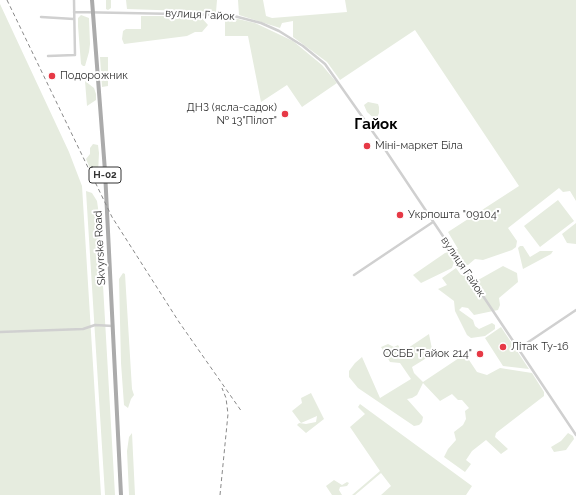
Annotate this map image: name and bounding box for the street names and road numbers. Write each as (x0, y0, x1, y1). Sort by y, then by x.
street label: вулиця Гайок (165, 7, 235, 23)
road number: Н-02 (89, 167, 121, 183)
street label: Skvyrske Road (91, 210, 109, 286)
street label: вулиця Гайок (438, 234, 488, 300)

